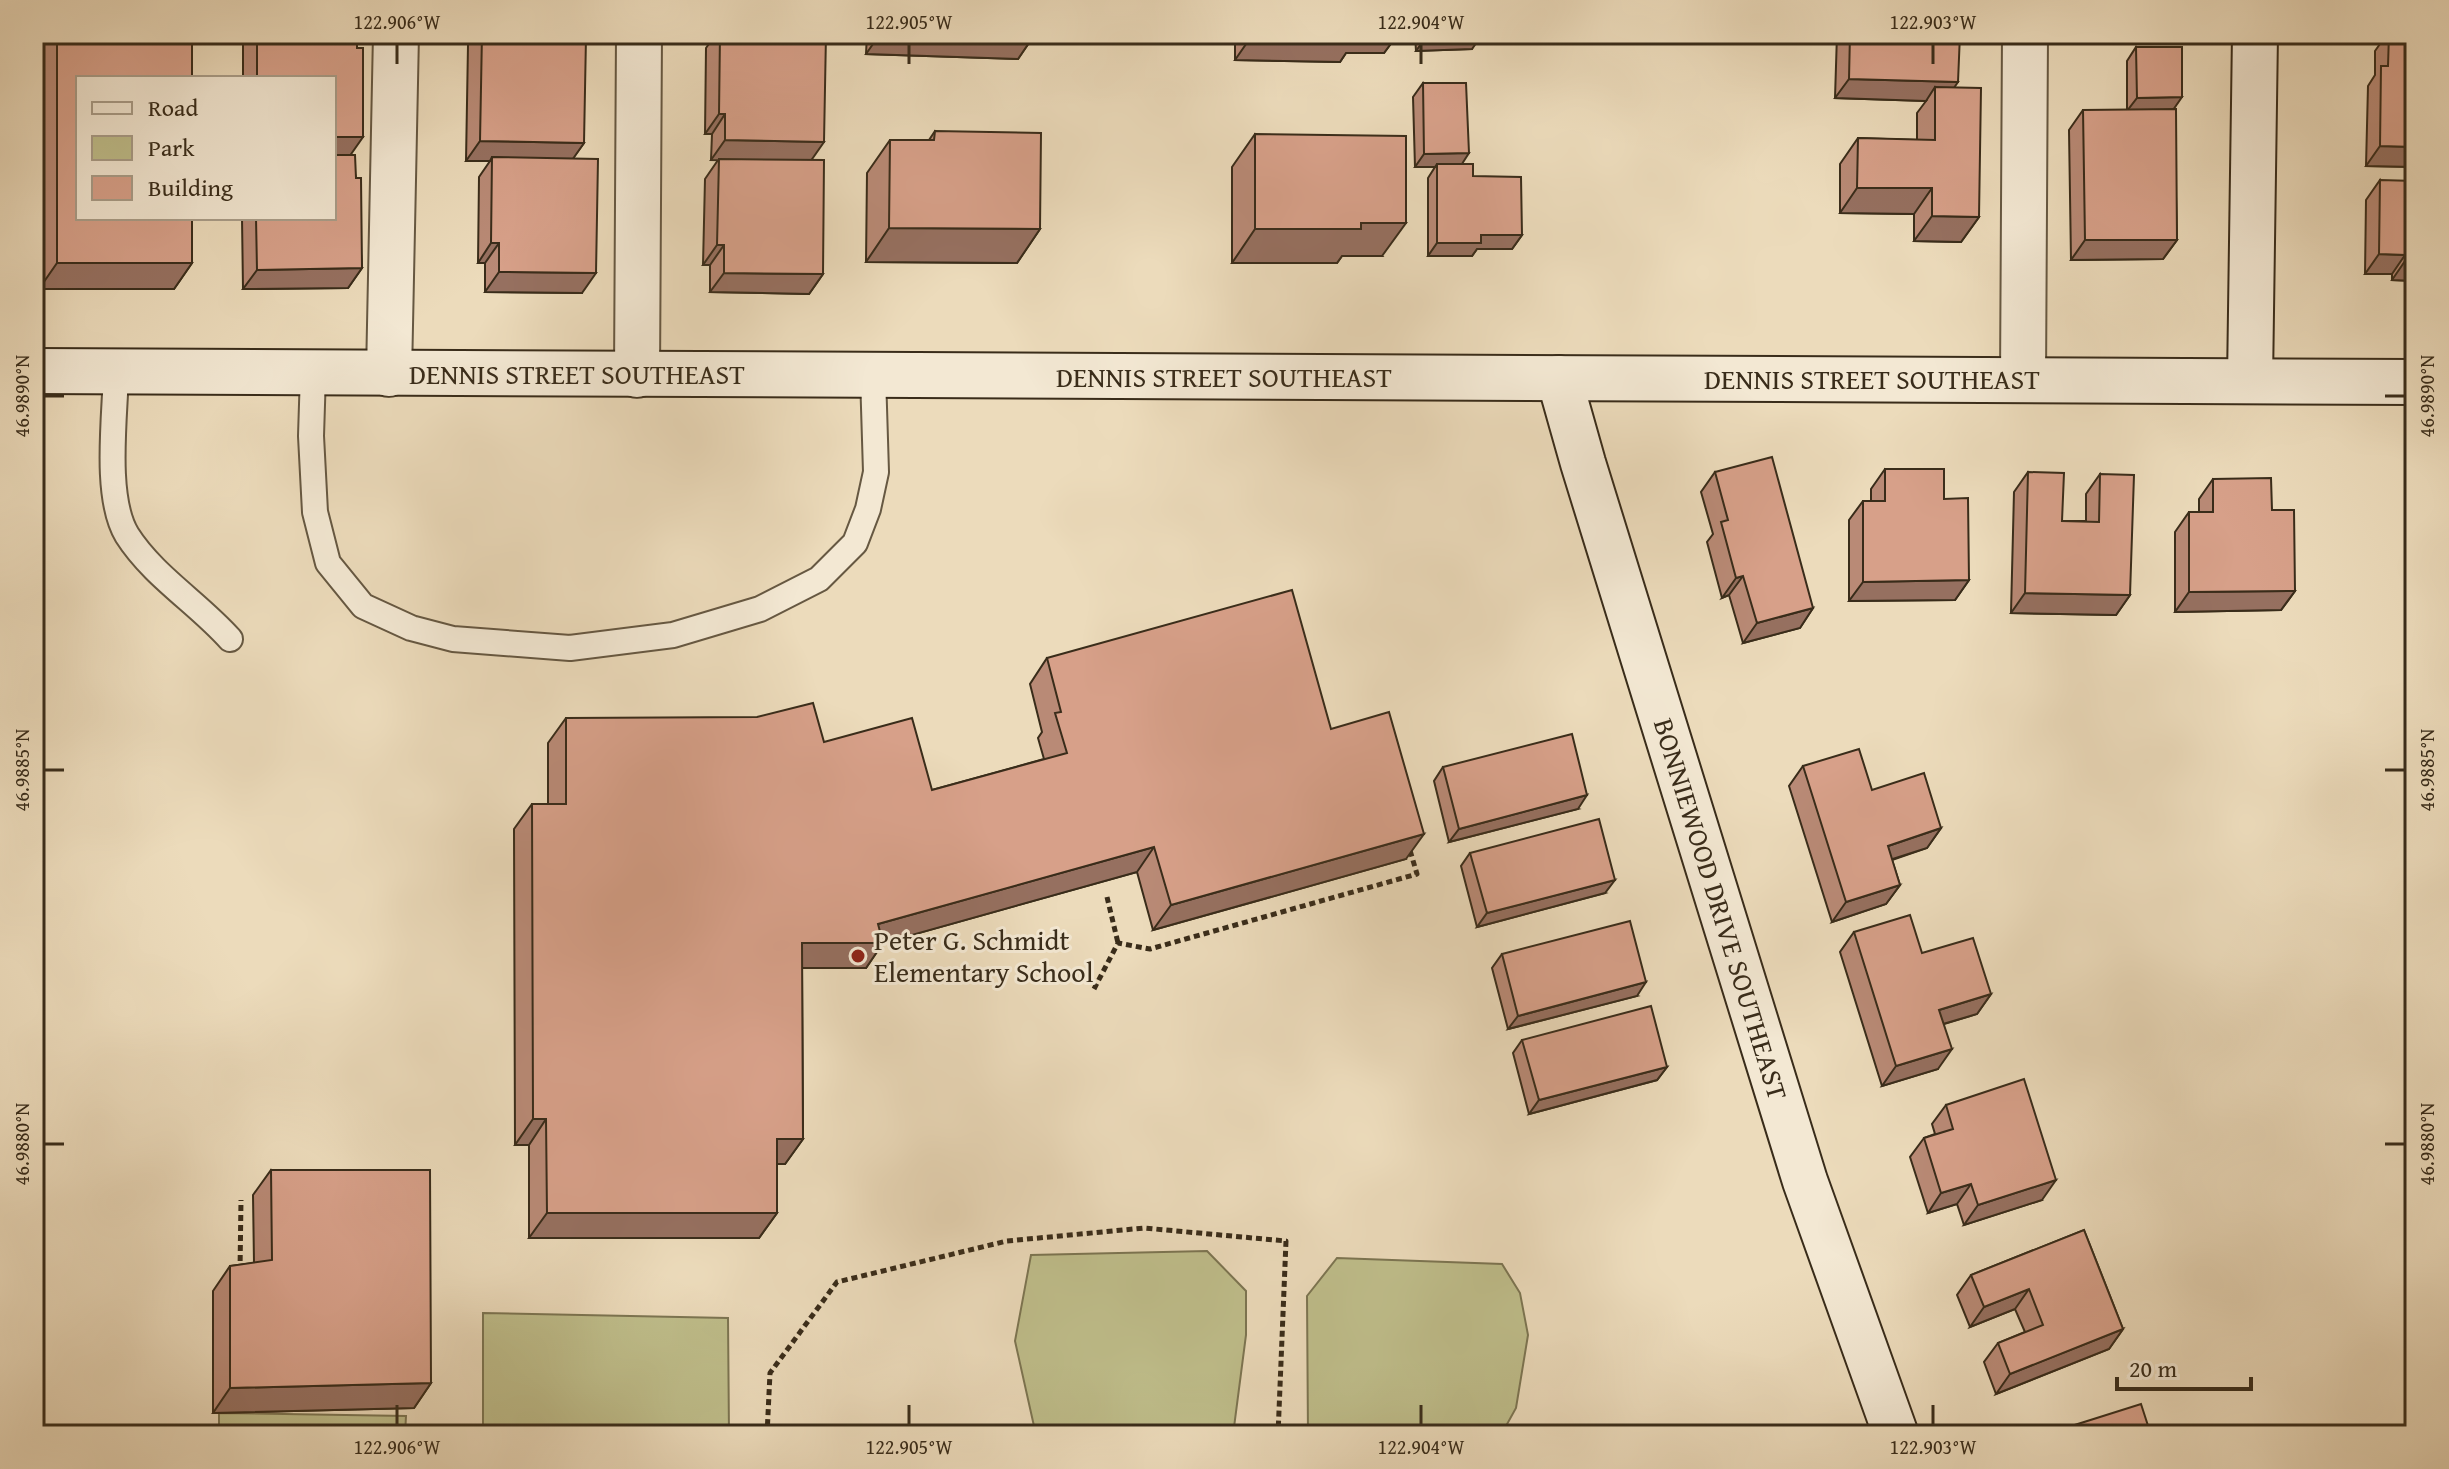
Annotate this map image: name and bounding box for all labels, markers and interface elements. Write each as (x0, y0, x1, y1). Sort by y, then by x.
text: 122.906°W (354, 7, 440, 36)
text: 122.905°W (866, 7, 952, 36)
text: 122.904°W (1378, 7, 1464, 36)
text: 122.903°W (1890, 7, 1976, 36)
legend (76, 76, 336, 220)
text: Road (148, 90, 198, 125)
text: Park (148, 130, 195, 165)
text: Building (148, 170, 233, 205)
street label: DENNIS STREET SOUTHEAST (409, 353, 745, 394)
text: 46.9890°N (7, 355, 36, 437)
text: 46.9890°N (2412, 355, 2441, 437)
street label: DENNIS STREET SOUTHEAST (1056, 356, 1392, 397)
street label: DENNIS STREET SOUTHEAST (1704, 358, 2040, 399)
street label: BONNIEWOOD DRIVE SOUTHEAST (1644, 713, 1799, 1105)
text: 46.9885°N (7, 729, 36, 811)
text: 46.9885°N (2412, 729, 2441, 811)
place label: Peter G. Schmidt Elementary School (874, 919, 1094, 992)
marker: Peter G. Schmidt Elementary School (849, 947, 867, 965)
text: 46.9880°N (7, 1103, 36, 1185)
text: 46.9880°N (2412, 1103, 2441, 1185)
scale bar (2117, 1341, 2251, 1391)
text: 20 m (2129, 1351, 2177, 1386)
text: 122.906°W (354, 1432, 440, 1461)
text: 122.905°W (866, 1432, 952, 1461)
text: 122.904°W (1378, 1432, 1464, 1461)
text: 122.903°W (1890, 1432, 1976, 1461)

